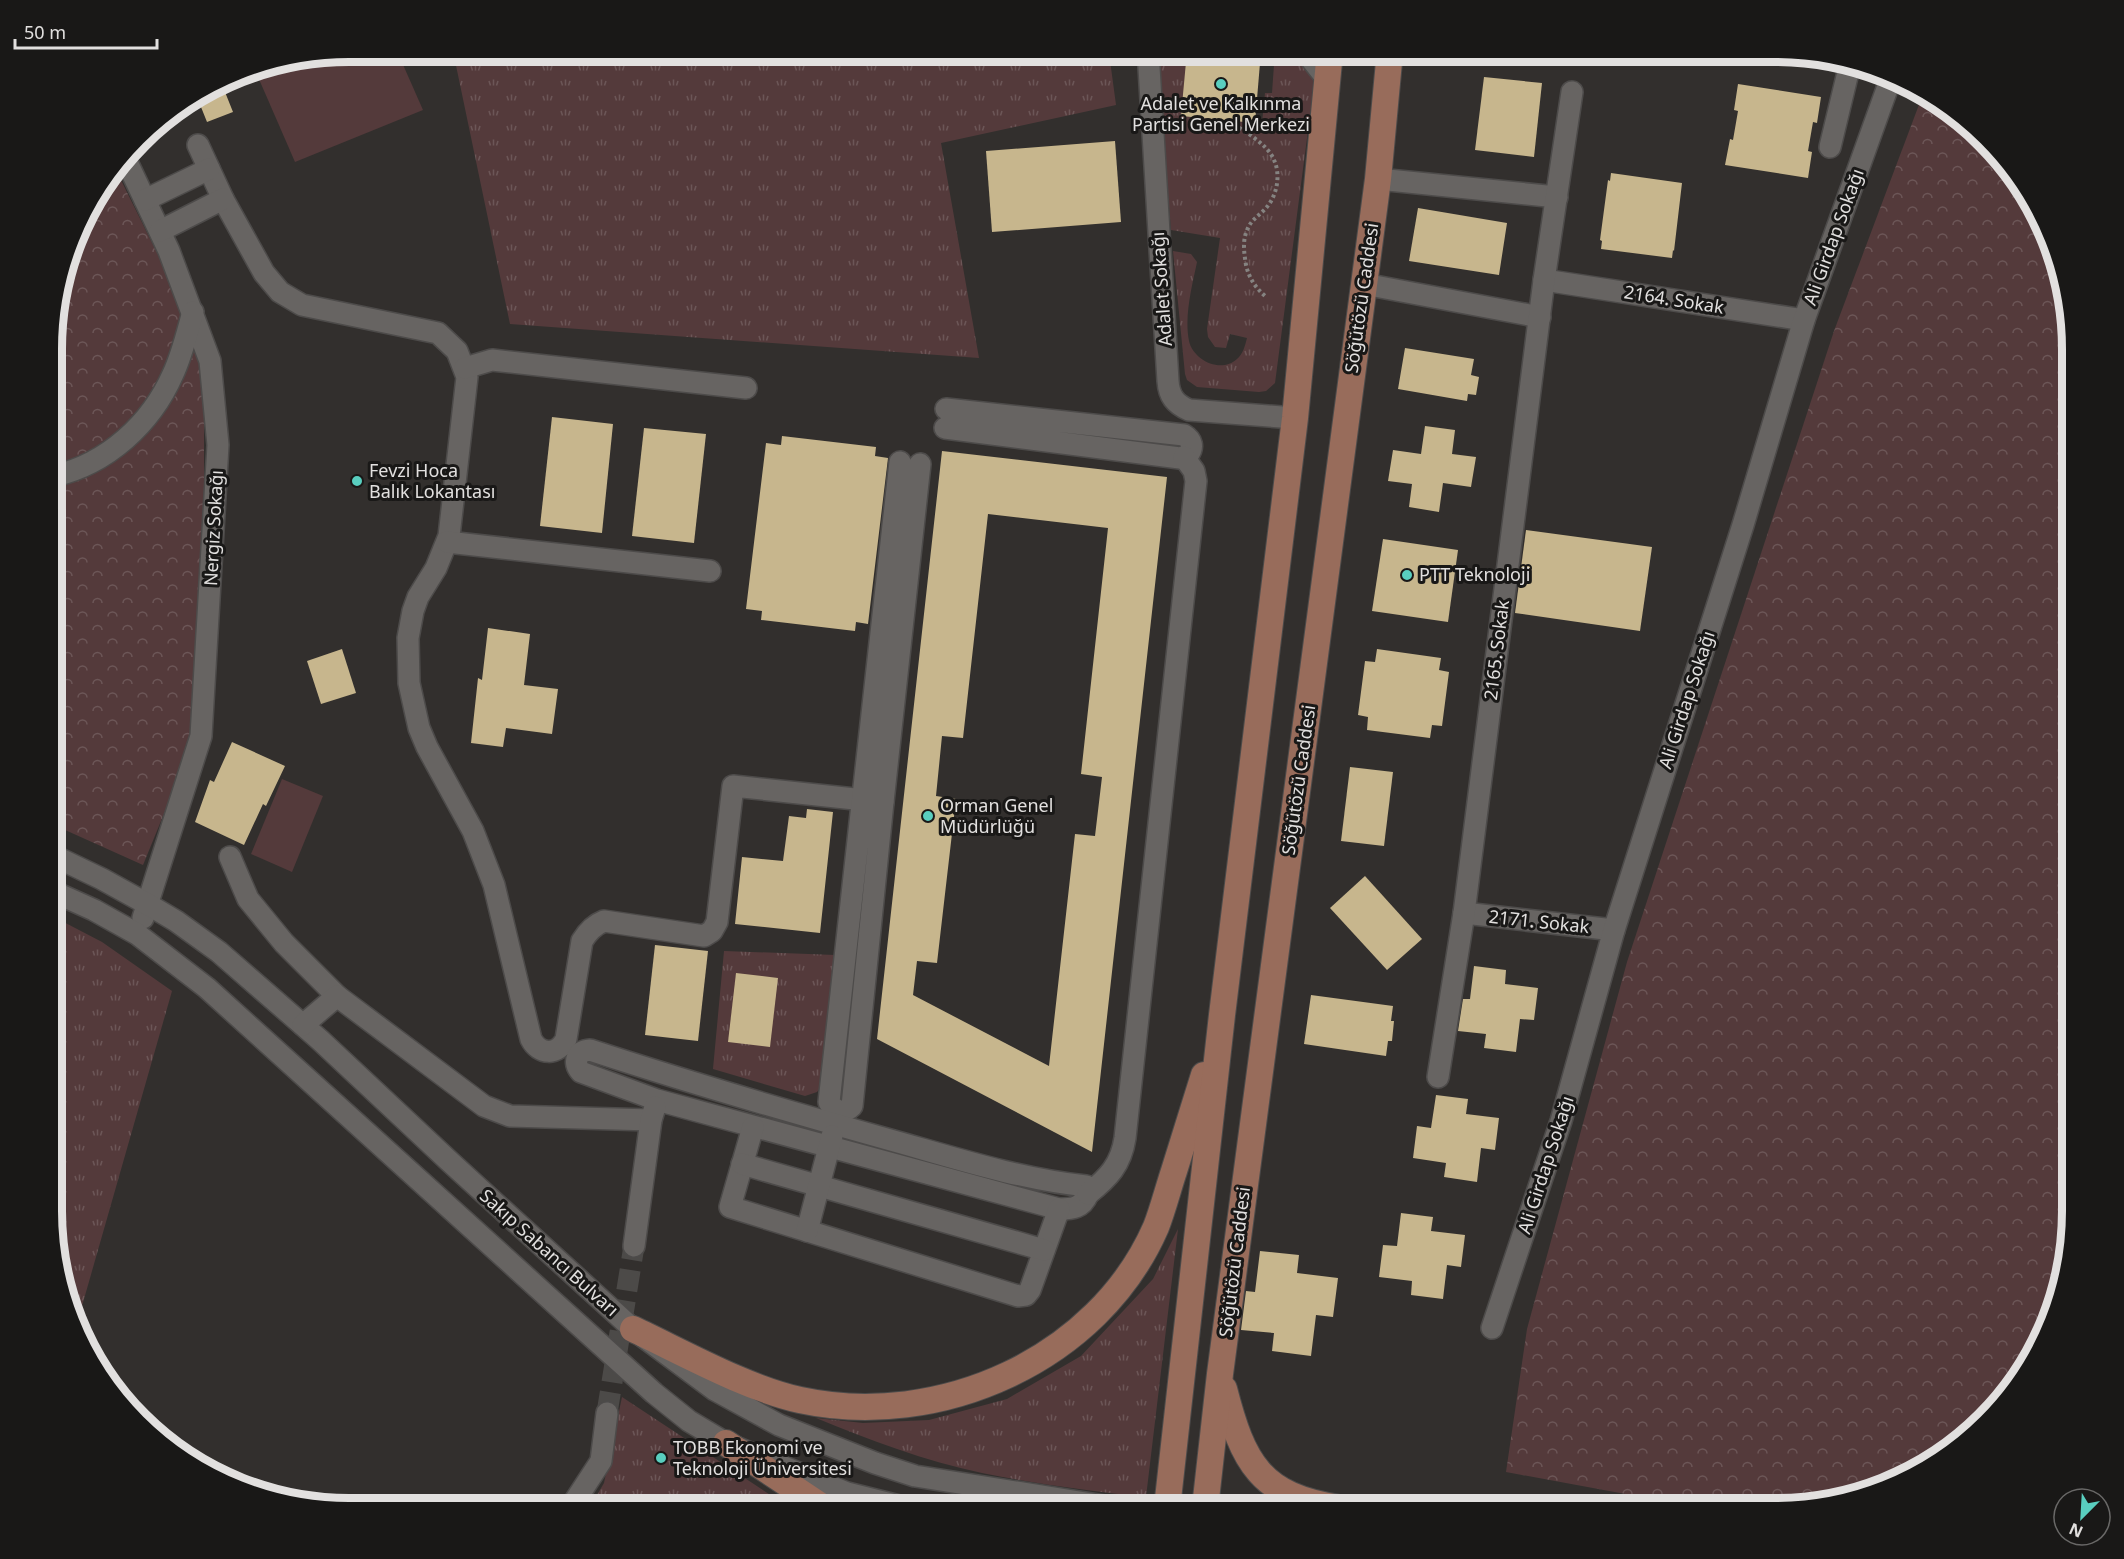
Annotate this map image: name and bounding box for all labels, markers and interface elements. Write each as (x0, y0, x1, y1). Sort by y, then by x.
scale bar (15, 12, 158, 50)
text: 50 m (24, 20, 66, 44)
marker: Adalet ve Kalkınma Partisi Genel Merkezi (1214, 77, 1228, 91)
place label: Adalet ve Kalkınma Partisi Genel Merkezi (1132, 91, 1310, 136)
street label: Ali Girdap Sokağı (1797, 165, 1869, 308)
street label: Söğütözü Caddesi (1339, 221, 1383, 375)
street label: Adalet Sokağı (1145, 231, 1177, 347)
street label: 2164. Sokak (1623, 279, 1726, 319)
place label: Fevzi Hoca Balık Lokantası (369, 458, 495, 503)
street label: Nergiz Sokağı (198, 469, 228, 587)
marker: Fevzi Hoca Balık Lokantası (350, 474, 364, 488)
place label: PTT Teknoloji (1419, 562, 1530, 586)
marker: PTT Teknoloji (1400, 568, 1414, 582)
street label: 2165. Sokak (1478, 598, 1514, 701)
street label: Ali Girdap Sokağı (1652, 628, 1720, 772)
street label: Söğütözü Caddesi (1276, 703, 1320, 857)
place label: Orman Genel Müdürlüğü (940, 793, 1053, 838)
marker: Orman Genel Müdürlüğü (921, 809, 935, 823)
street label: 2171. Sokak (1488, 904, 1591, 938)
street label: Ali Girdap Sokağı (1511, 1093, 1579, 1237)
street label: Sakıp Sabancı Bulvarı (475, 1183, 624, 1321)
street label: Söğütözü Caddesi (1213, 1185, 1255, 1339)
place label: TOBB Ekonomi ve Teknoloji Üniversitesi (673, 1435, 852, 1480)
marker: TOBB Ekonomi ve Teknoloji Üniversitesi (654, 1451, 668, 1465)
north arrow (2052, 1487, 2112, 1547)
text: N (2065, 1518, 2086, 1543)

